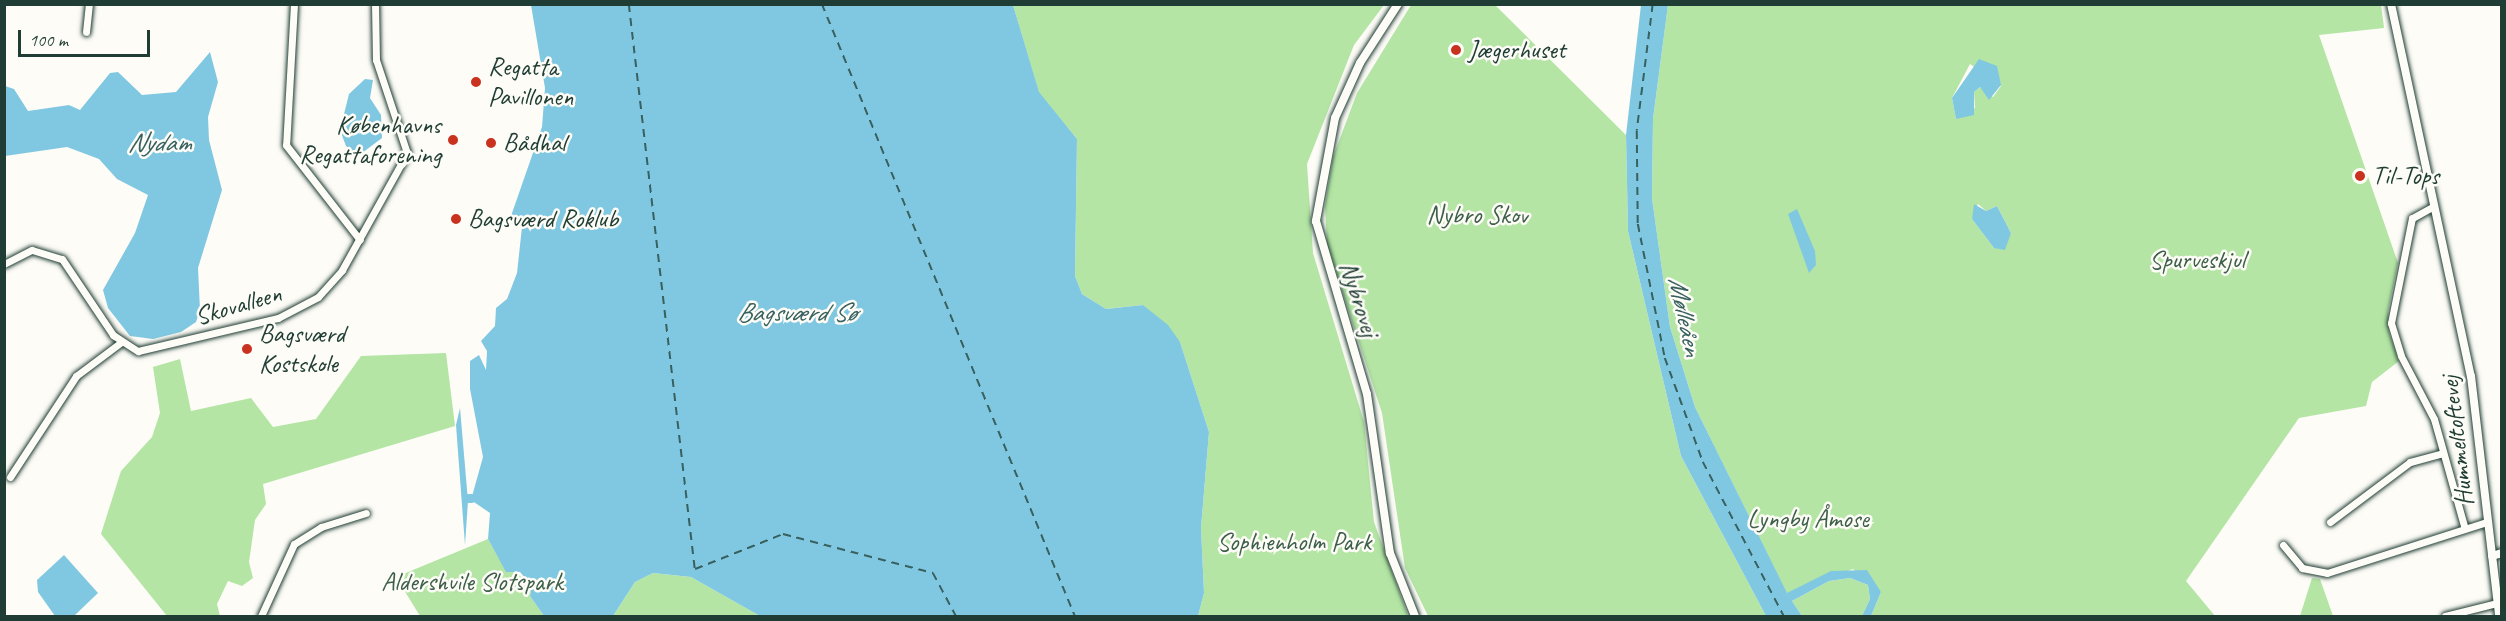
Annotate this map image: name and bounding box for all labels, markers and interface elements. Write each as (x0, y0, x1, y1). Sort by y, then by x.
scale bar (21, 18, 153, 56)
text: 100 m (29, 29, 68, 51)
place label: Jægerhuset (1468, 34, 1565, 66)
marker: Jægerhuset (1449, 43, 1463, 57)
place label: Regatta Pavillonen (488, 51, 573, 112)
marker: Regatta Pavillonen (469, 75, 483, 89)
place label: Københavns Regattaforening (299, 109, 441, 170)
water label: Nydam (127, 127, 191, 159)
place label: Bådhal (503, 127, 566, 159)
marker: Københavns Regattaforening (446, 133, 460, 147)
marker: Bådhal (484, 136, 498, 150)
place label: Til-Tops (2372, 160, 2439, 192)
marker: Til-Tops (2353, 169, 2367, 183)
park label: Nybro Skov (1426, 199, 1528, 231)
place label: Bagsværd Roklub (468, 203, 618, 235)
marker: Bagsværd Roklub (449, 212, 463, 226)
park label: Spurveskjul (2149, 244, 2245, 276)
street label: Nybrovej (1332, 258, 1386, 340)
water label: Mølleåen (1661, 274, 1709, 358)
street label: Skovalleen (191, 278, 285, 332)
water label: Bagsværd Sø (737, 297, 855, 329)
place label: Bagsværd Kostskole (259, 318, 345, 380)
marker: Bagsværd Kostskole (240, 342, 254, 356)
street label: Hummeltoftevej (2434, 374, 2480, 508)
park label: Lyngby Åmose (1747, 503, 1869, 535)
park label: Sophienholm Park (1216, 526, 1372, 558)
park label: Aldershvile Slotspark (381, 566, 563, 598)

